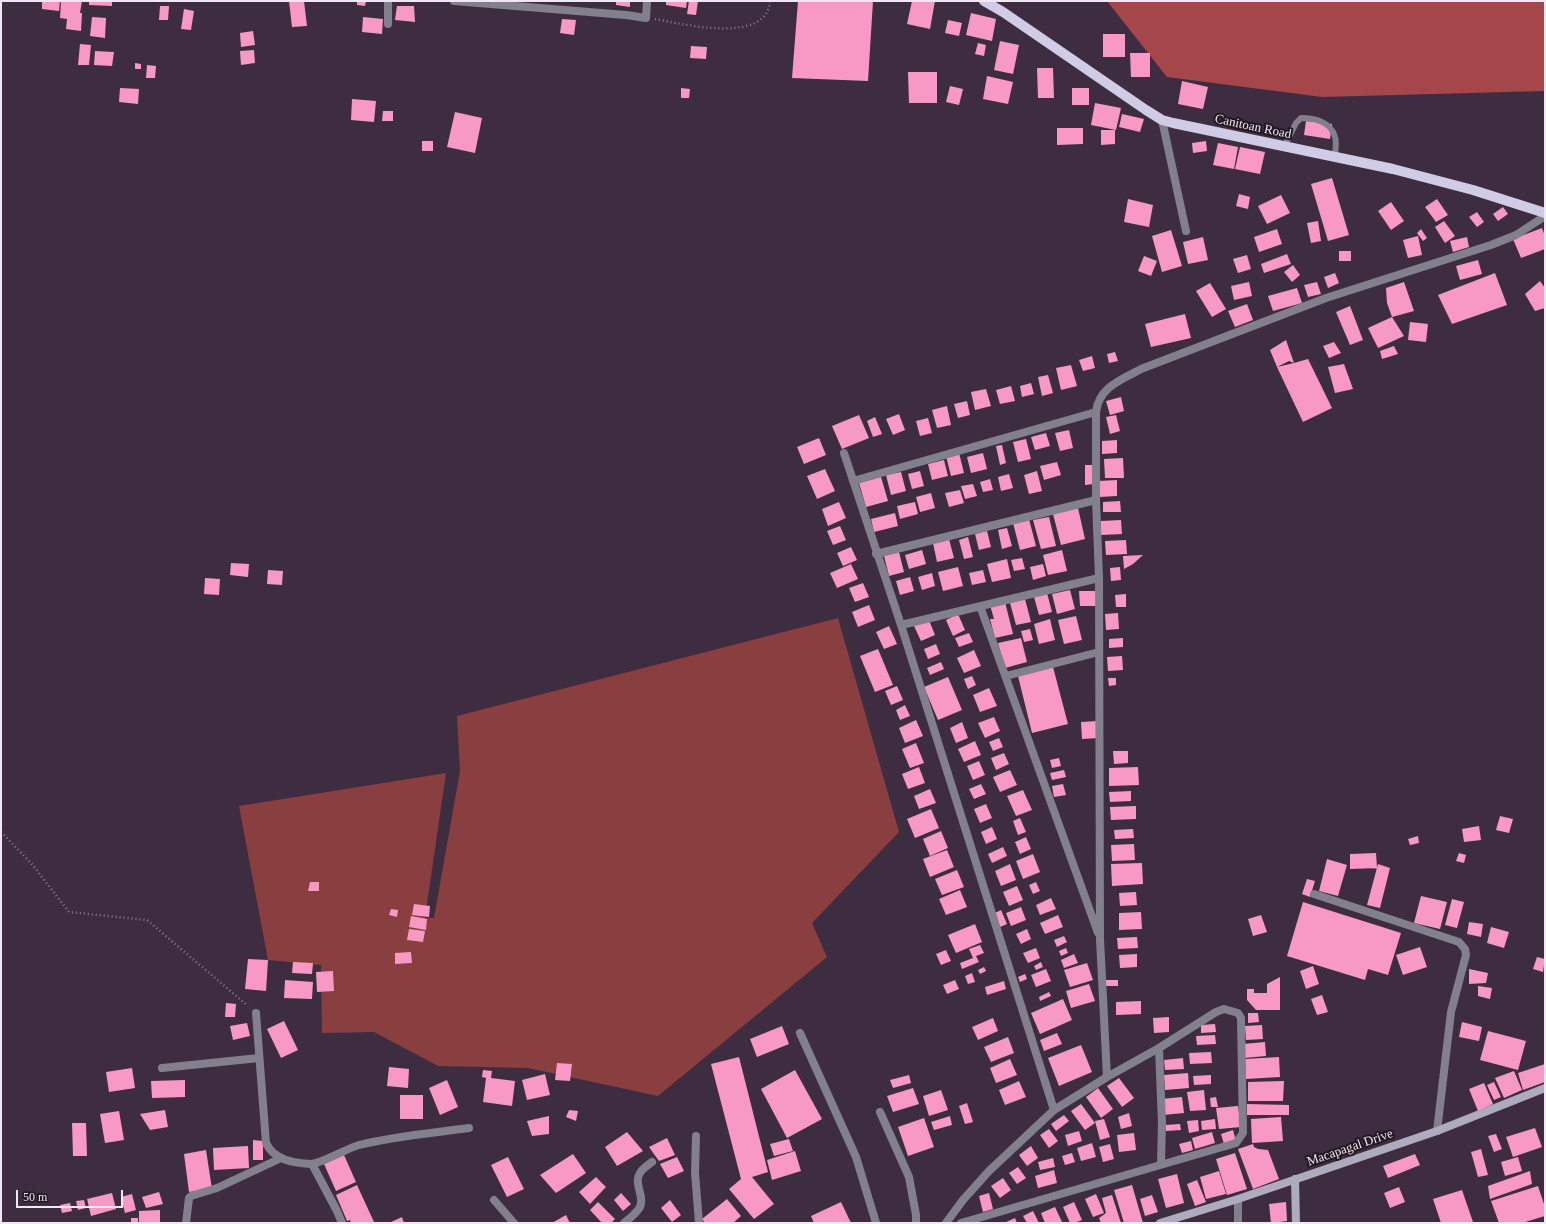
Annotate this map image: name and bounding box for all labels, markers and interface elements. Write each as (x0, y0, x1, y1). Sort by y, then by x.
street label: Canitoan Road (1213, 111, 1293, 143)
street label: Macapagal Drive (1305, 1126, 1395, 1170)
scale bar (18, 1182, 125, 1208)
text: 50 m (23, 1190, 47, 1204)

